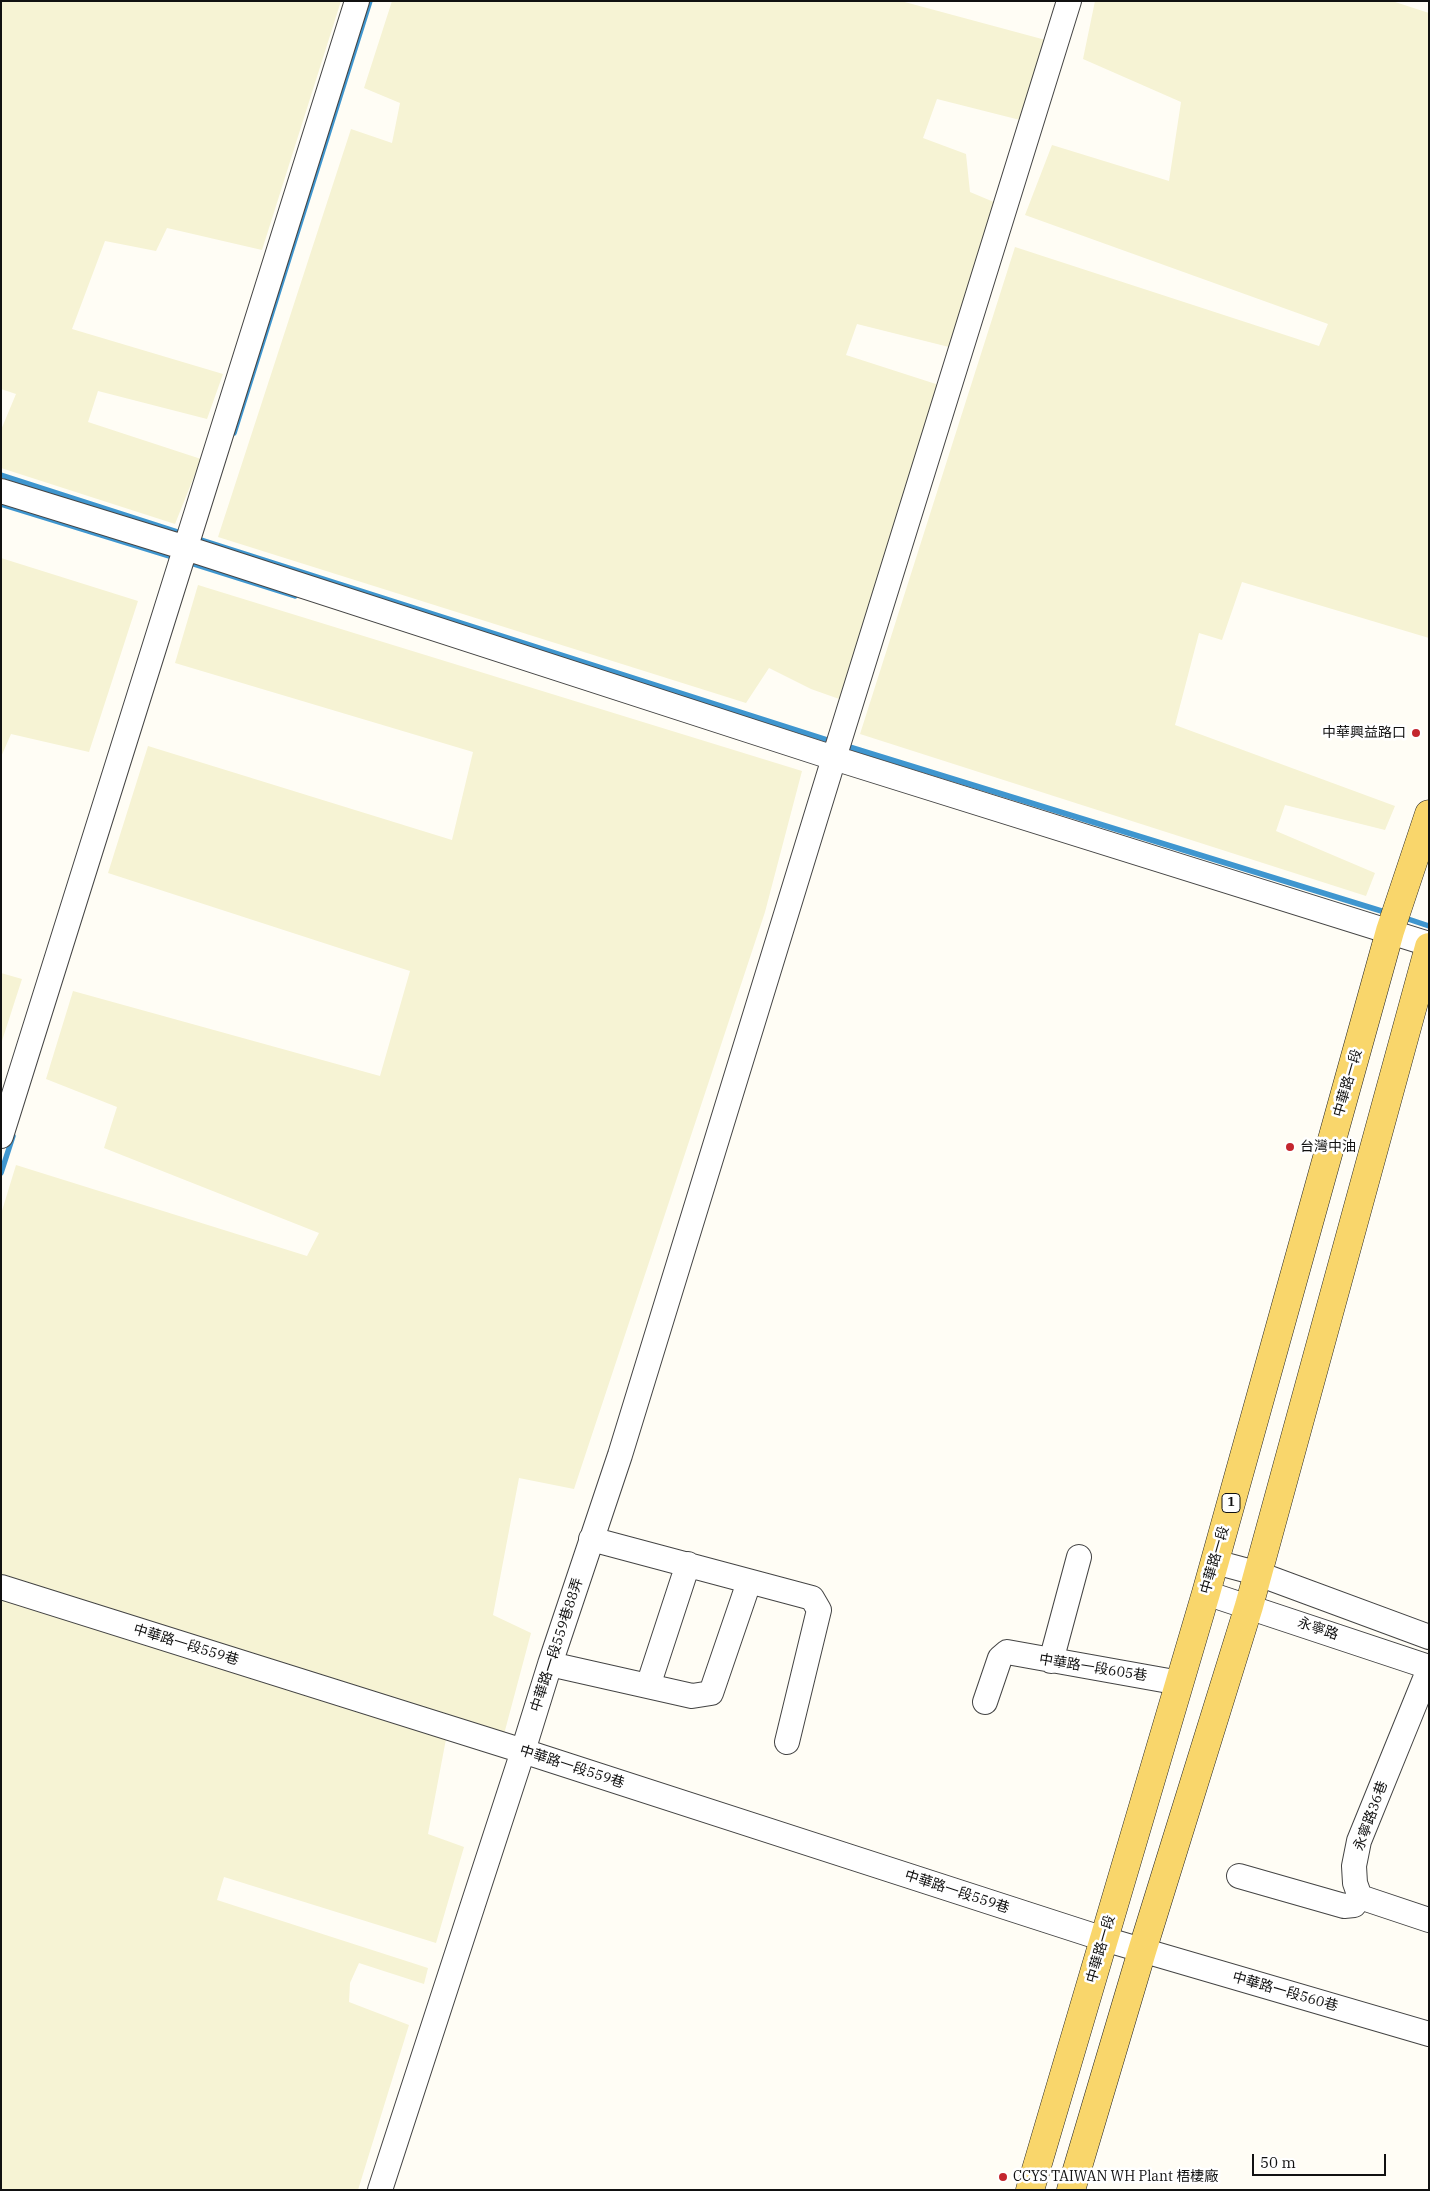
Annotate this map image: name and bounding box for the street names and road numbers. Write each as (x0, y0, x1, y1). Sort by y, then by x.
street label: 中華路一段 (1330, 1047, 1366, 1119)
road number: 1 (1222, 1494, 1240, 1512)
street label: 中華路一段 (1197, 1524, 1233, 1596)
street label: 中華路一段559巷88弄 (527, 1576, 587, 1714)
street label: 永寧路 (1295, 1614, 1341, 1644)
street label: 中華路一段559巷 (131, 1621, 241, 1669)
street label: 中華路一段605巷 (1038, 1651, 1148, 1685)
street label: 中華路一段559巷 (517, 1742, 627, 1792)
street label: 永寧路36巷 (1351, 1779, 1391, 1853)
street label: 中華路一段559巷 (902, 1867, 1012, 1917)
street label: 中華路一段 (1083, 1913, 1119, 1985)
street label: 中華路一段560巷 (1230, 1969, 1340, 2015)

